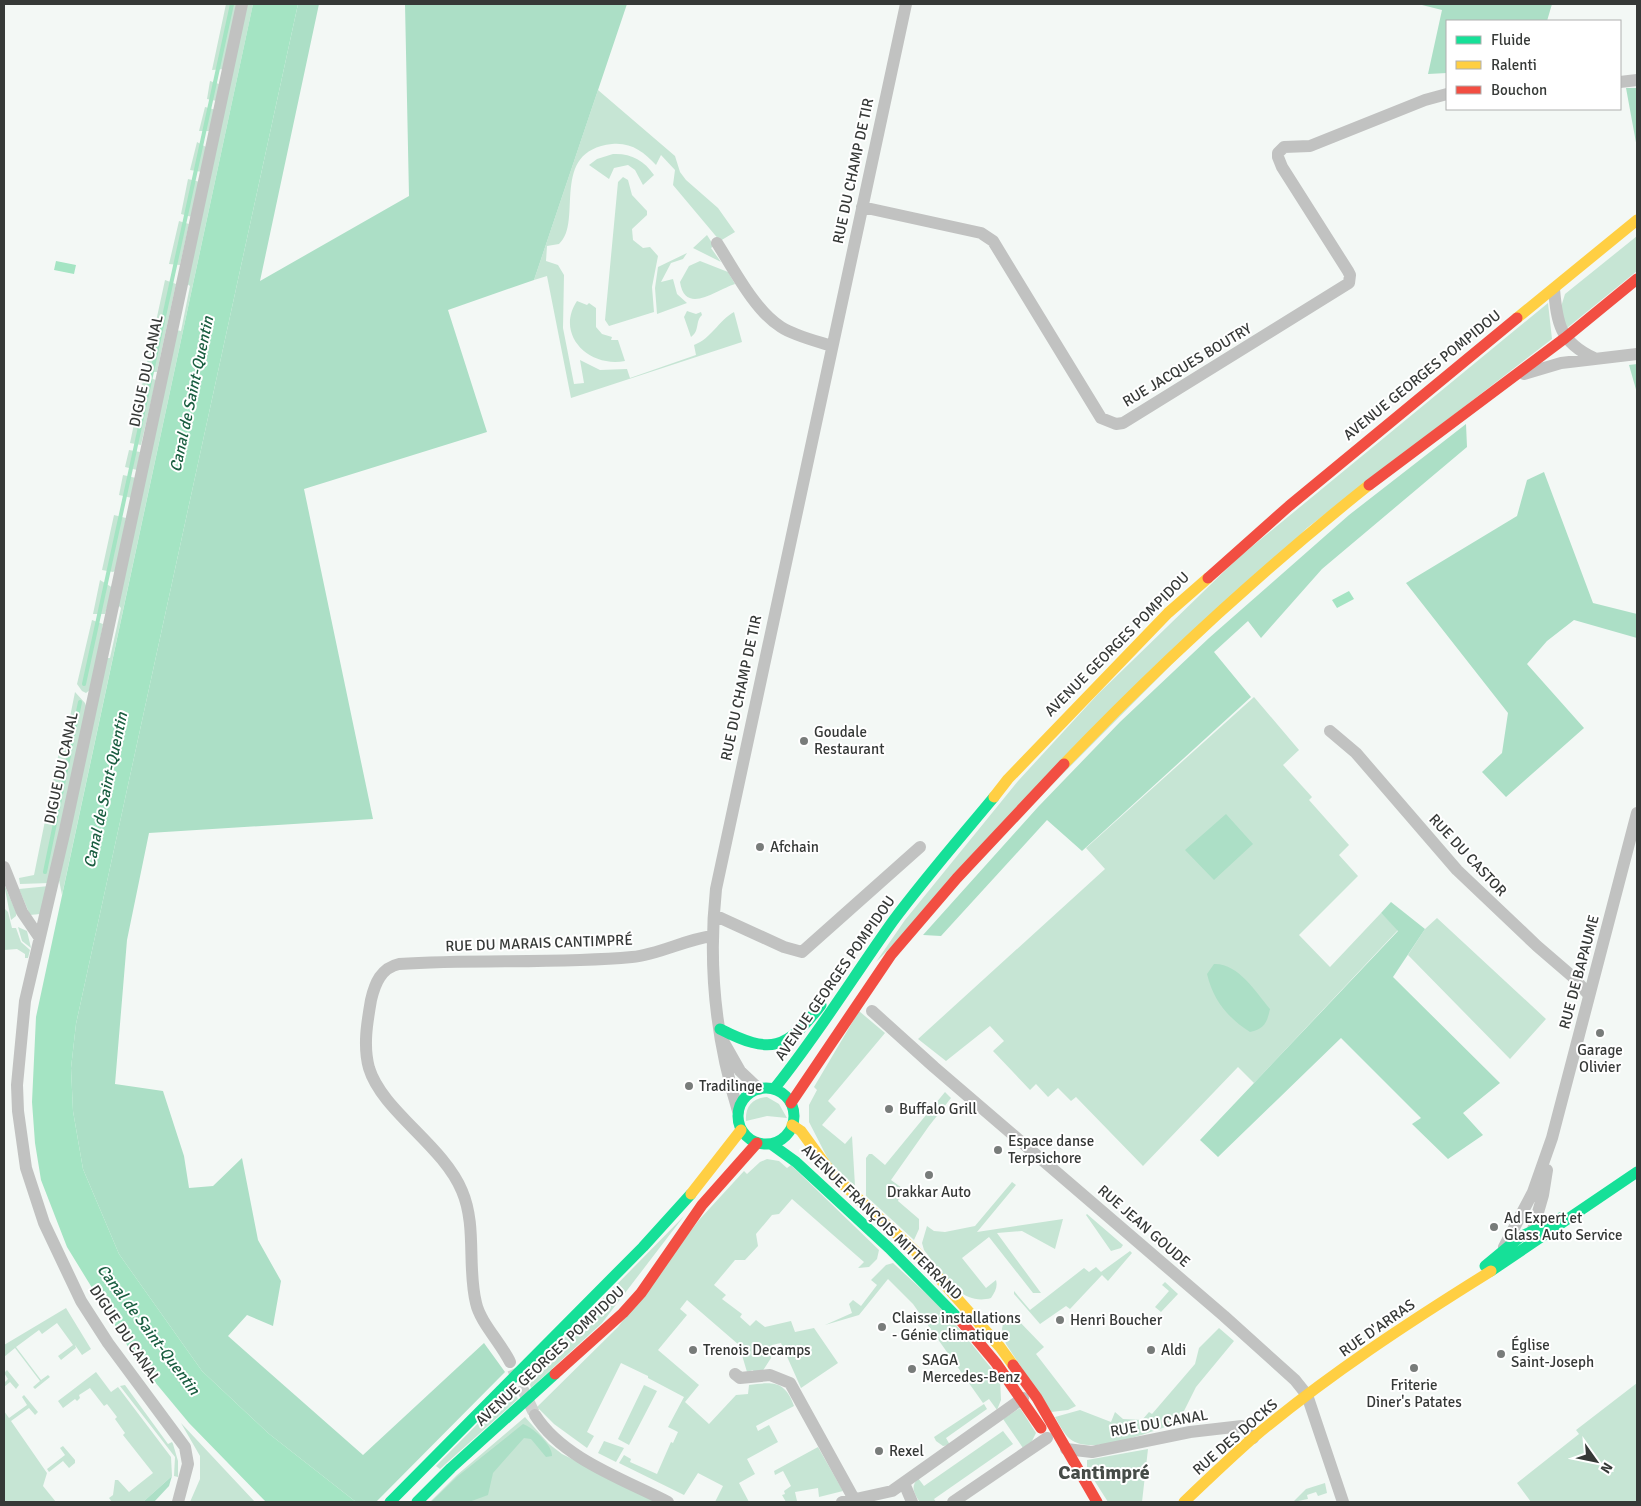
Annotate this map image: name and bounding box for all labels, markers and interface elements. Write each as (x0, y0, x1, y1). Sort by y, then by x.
legend (1446, 20, 1621, 110)
text: Fluide (1491, 31, 1531, 49)
text: Ralenti (1491, 56, 1537, 74)
text: Bouchon (1491, 81, 1547, 99)
street label: RUE DU CHAMP DE TIR (829, 97, 877, 245)
street label: AVENUE GEORGES POMPIDOU (1340, 306, 1504, 444)
street label: DIGUE DU CANAL (125, 313, 167, 429)
water label: Canal de Saint-Quentin (166, 313, 219, 474)
street label: RUE JACQUES BOUTRY (1119, 319, 1255, 411)
street label: AVENUE GEORGES POMPIDOU (1041, 568, 1193, 720)
street label: RUE DU CHAMP DE TIR (717, 614, 765, 762)
water label: Canal de Saint-Quentin (80, 709, 133, 870)
street label: DIGUE DU CANAL (40, 710, 82, 826)
place label: Goudale Restaurant (814, 723, 884, 758)
marker: Goudale Restaurant (798, 735, 810, 747)
street label: RUE DU CASTOR (1425, 810, 1511, 900)
place label: Afchain (770, 838, 819, 856)
marker: Afchain (754, 841, 766, 853)
street label: AVENUE GEORGES POMPIDOU (771, 892, 899, 1064)
street label: RUE DE BAPAUME (1555, 913, 1603, 1031)
street label: RUE DU MARAIS CANTIMPRÉ (445, 930, 633, 955)
marker: Garage Olivier (1594, 1027, 1606, 1039)
place label: Garage Olivier (1577, 1041, 1623, 1076)
place label: Tradilinge (699, 1077, 763, 1095)
marker: Tradilinge (683, 1080, 695, 1092)
place label: Buffalo Grill (899, 1100, 977, 1118)
marker: Buffalo Grill (883, 1103, 895, 1115)
place label: Espace danse Terpsichore (1008, 1132, 1094, 1167)
street label: AVENUE FRANÇOIS MITTERRAND (798, 1141, 966, 1303)
marker: Espace danse Terpsichore (992, 1144, 1004, 1156)
marker: Drakkar Auto (923, 1169, 935, 1181)
street label: RUE JEAN GOUDE (1094, 1181, 1194, 1271)
place label: Drakkar Auto (887, 1183, 971, 1201)
place label: Ad Expert et Glass Auto Service (1504, 1209, 1623, 1244)
marker: Ad Expert et Glass Auto Service (1488, 1221, 1500, 1233)
water label: Canal de Saint-Quentin (92, 1260, 205, 1400)
street label: DIGUE DU CANAL (86, 1282, 164, 1387)
street label: AVENUE GEORGES POMPIDOU (472, 1282, 628, 1430)
street label: RUE D'ARRAS (1336, 1295, 1418, 1361)
place label: Claisse installations - Génie climatique (892, 1309, 1021, 1344)
place label: Henri Boucher (1070, 1311, 1163, 1329)
marker: Henri Boucher (1054, 1314, 1066, 1326)
marker: Claisse installations - Génie climatique (876, 1321, 888, 1333)
place label: Église Saint-Joseph (1511, 1335, 1594, 1371)
place label: Trenois Decamps (703, 1341, 811, 1359)
place label: Aldi (1161, 1341, 1186, 1359)
marker: Trenois Decamps (687, 1344, 699, 1356)
marker: Aldi (1145, 1344, 1157, 1356)
marker: Église Saint-Joseph (1495, 1348, 1507, 1360)
place label: SAGA Mercedes-Benz (922, 1351, 1020, 1386)
marker: Friterie Diner's Patates (1408, 1362, 1420, 1374)
marker: SAGA Mercedes-Benz (906, 1363, 918, 1375)
place label: Friterie Diner's Patates (1366, 1376, 1462, 1411)
street label: RUE DES DOCKS (1189, 1395, 1281, 1479)
street label: RUE DU CANAL (1109, 1405, 1210, 1440)
north arrow (1571, 1436, 1621, 1486)
place label: Rexel (889, 1442, 924, 1460)
marker: Rexel (873, 1445, 885, 1457)
text: N (1597, 1459, 1616, 1477)
district label: Cantimpré (1058, 1460, 1150, 1485)

